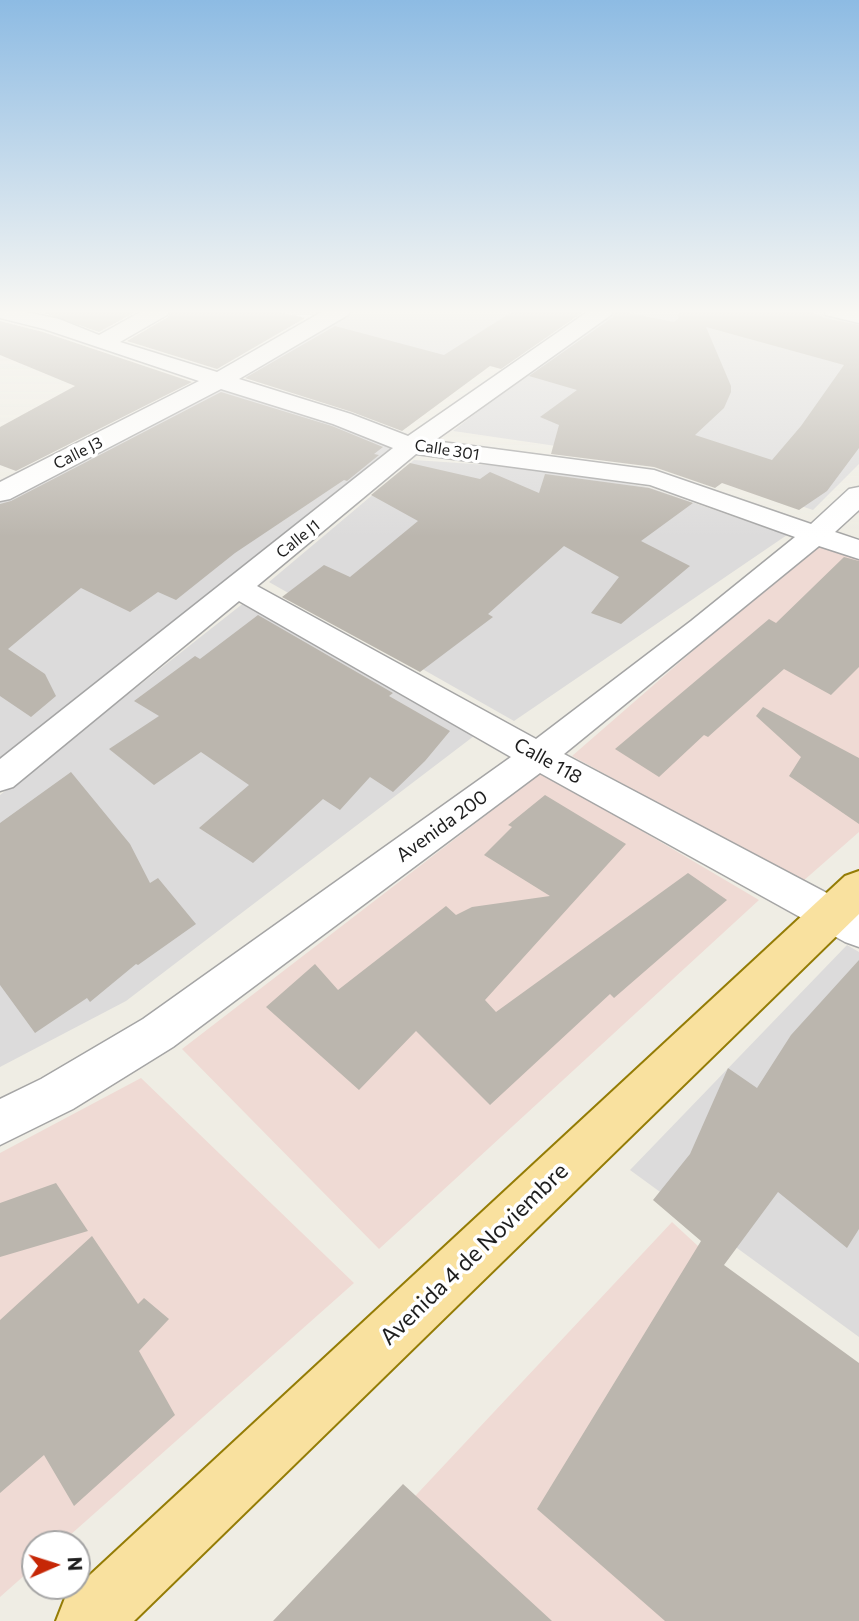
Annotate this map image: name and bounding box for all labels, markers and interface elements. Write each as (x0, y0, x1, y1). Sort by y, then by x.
street label: Calle J3 (50, 432, 106, 474)
street label: Calle 301 (413, 435, 481, 465)
street label: Calle J1 (272, 516, 324, 562)
street label: Calle 118 (510, 733, 586, 789)
street label: Avenida 200 (392, 785, 492, 867)
street label: Avenida 4 de Noviembre (374, 1157, 574, 1351)
north arrow (21, 1530, 91, 1600)
text: N (64, 1556, 87, 1572)

